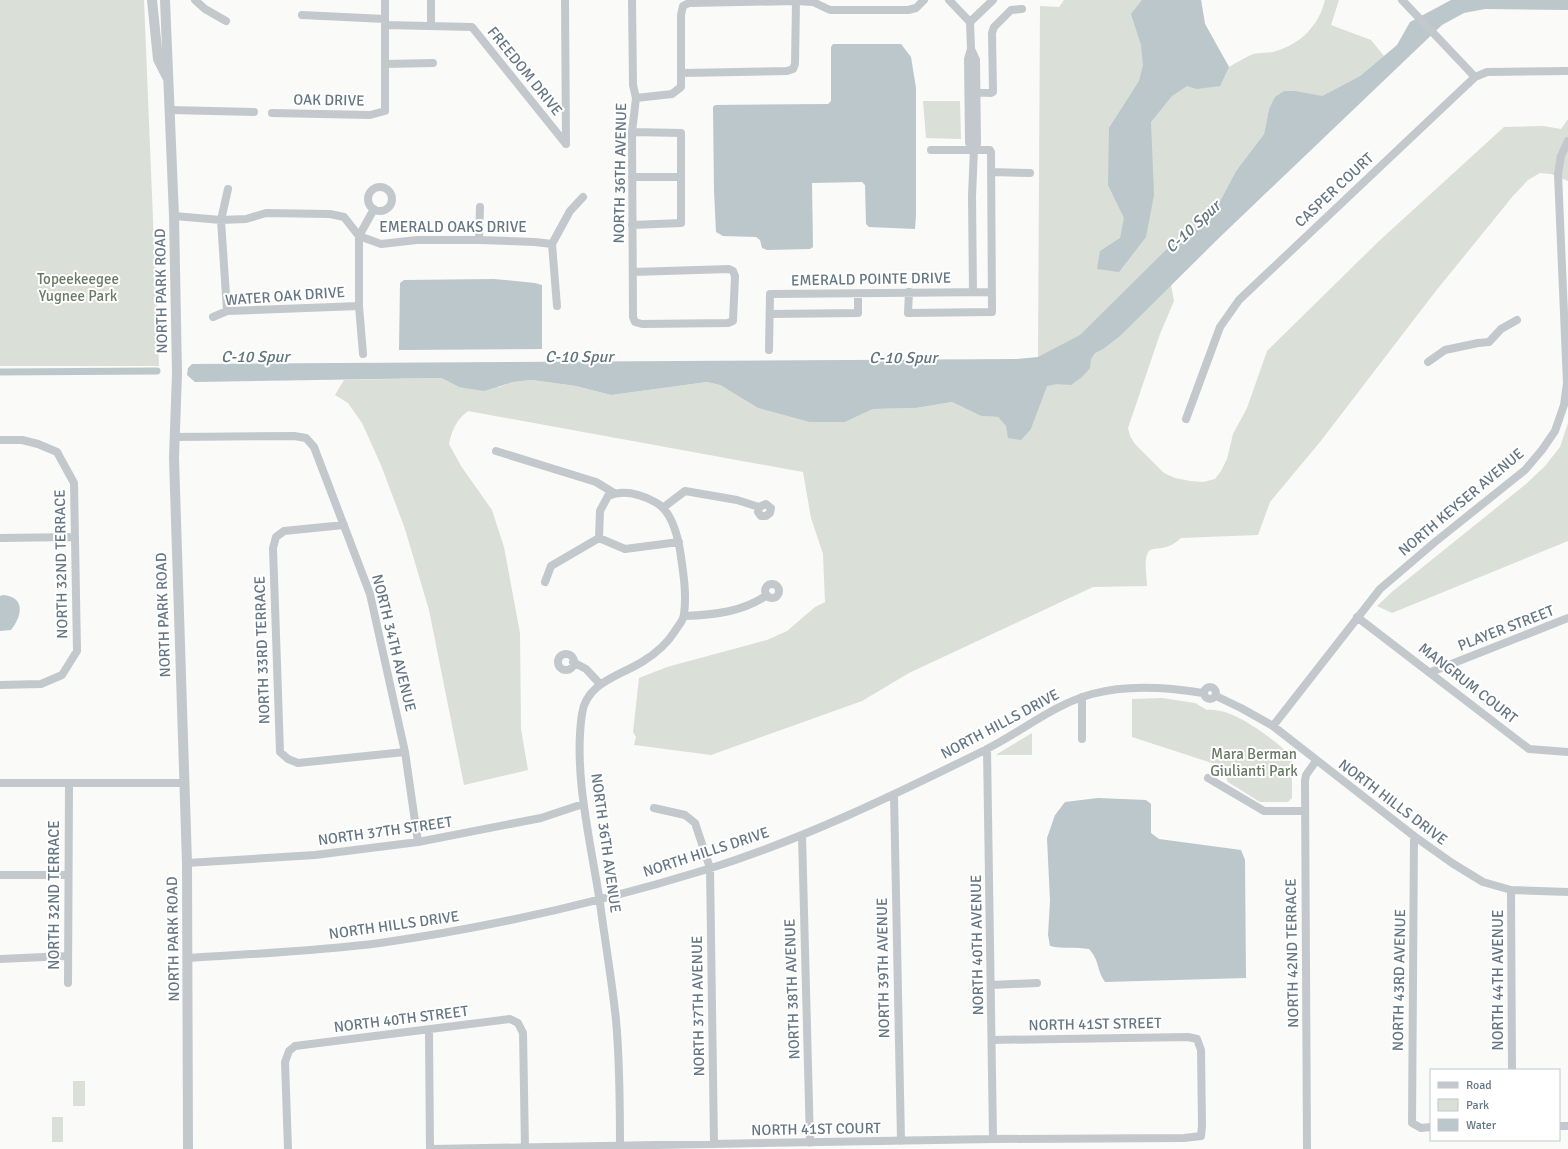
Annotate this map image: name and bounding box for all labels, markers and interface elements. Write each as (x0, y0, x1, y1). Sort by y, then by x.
street label: FREEDOM DRIVE (484, 23, 566, 119)
street label: OAK DRIVE (293, 90, 365, 110)
street label: NORTH 36TH AVENUE (610, 102, 630, 244)
street label: CASPER COURT (1291, 149, 1377, 231)
water label: C-10 Spur (1161, 195, 1226, 258)
street label: EMERALD OAKS DRIVE (379, 218, 527, 236)
street label: NORTH PARK ROAD (151, 228, 171, 354)
street label: EMERALD POINTE DRIVE (791, 269, 951, 289)
park label: Topeekeegee Yugnee Park (37, 270, 119, 305)
street label: WATER OAK DRIVE (224, 283, 346, 309)
water label: C-10 Spur (221, 347, 291, 367)
water label: C-10 Spur (545, 347, 615, 367)
water label: C-10 Spur (869, 348, 939, 368)
street label: NORTH KEYSER AVENUE (1395, 444, 1527, 560)
street label: NORTH 32ND TERRACE (51, 489, 71, 639)
street label: NORTH PARK ROAD (152, 552, 174, 678)
street label: NORTH 34TH AVENUE (368, 572, 420, 714)
street label: NORTH 33RD TERRACE (250, 576, 274, 724)
street label: PLAYER STREET (1455, 601, 1557, 655)
street label: MANGRUM COURT (1415, 639, 1521, 728)
street label: NORTH HILLS DRIVE (938, 685, 1062, 763)
park label: Mara Berman Giulianti Park (1210, 745, 1298, 780)
street label: NORTH HILLS DRIVE (1335, 755, 1451, 849)
street label: NORTH 36TH AVENUE (587, 772, 625, 914)
street label: NORTH 37TH STREET (317, 813, 454, 849)
street label: NORTH 32ND TERRACE (45, 820, 63, 970)
street label: NORTH HILLS DRIVE (641, 823, 771, 881)
street label: NORTH 40TH AVENUE (967, 874, 987, 1016)
street label: NORTH PARK ROAD (163, 876, 183, 1002)
street label: NORTH 42ND TERRACE (1282, 878, 1302, 1028)
street label: NORTH 39TH AVENUE (873, 897, 893, 1039)
street label: NORTH HILLS DRIVE (328, 907, 460, 943)
street label: NORTH 43RD AVENUE (1389, 909, 1409, 1051)
street label: NORTH 44TH AVENUE (1489, 910, 1507, 1050)
street label: NORTH 38TH AVENUE (781, 918, 803, 1060)
street label: NORTH 37TH AVENUE (688, 935, 708, 1077)
street label: NORTH 40TH STREET (333, 1002, 470, 1036)
street label: NORTH 41ST STREET (1028, 1014, 1162, 1034)
legend (1430, 1069, 1560, 1141)
text: Road (1466, 1078, 1492, 1093)
text: Park (1466, 1098, 1489, 1113)
text: Water (1466, 1118, 1497, 1133)
street label: NORTH 41ST COURT (751, 1119, 882, 1139)

